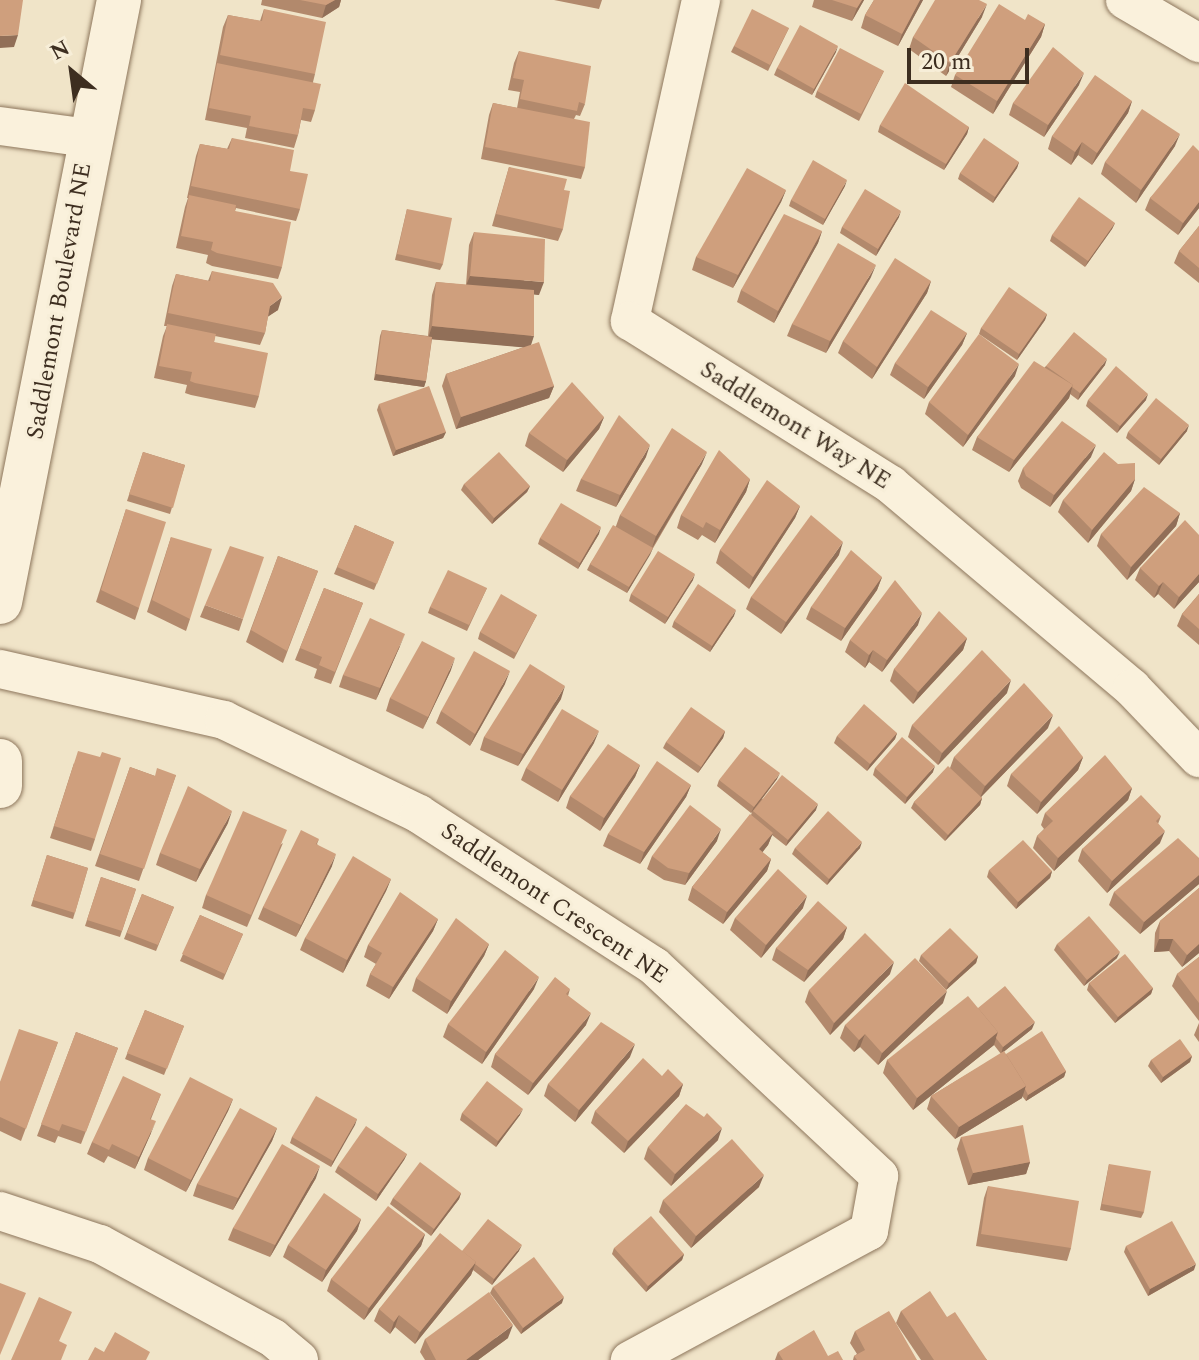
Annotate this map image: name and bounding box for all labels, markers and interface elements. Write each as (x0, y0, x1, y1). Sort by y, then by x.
north arrow (32, 32, 112, 112)
text: N (44, 32, 76, 69)
scale bar (911, 32, 1033, 82)
text: 20 m (921, 44, 972, 80)
street label: Saddlemont Boulevard NE (21, 160, 99, 442)
street label: Saddlemont Way NE (694, 356, 896, 496)
street label: Saddlemont Crescent NE (435, 817, 673, 991)

